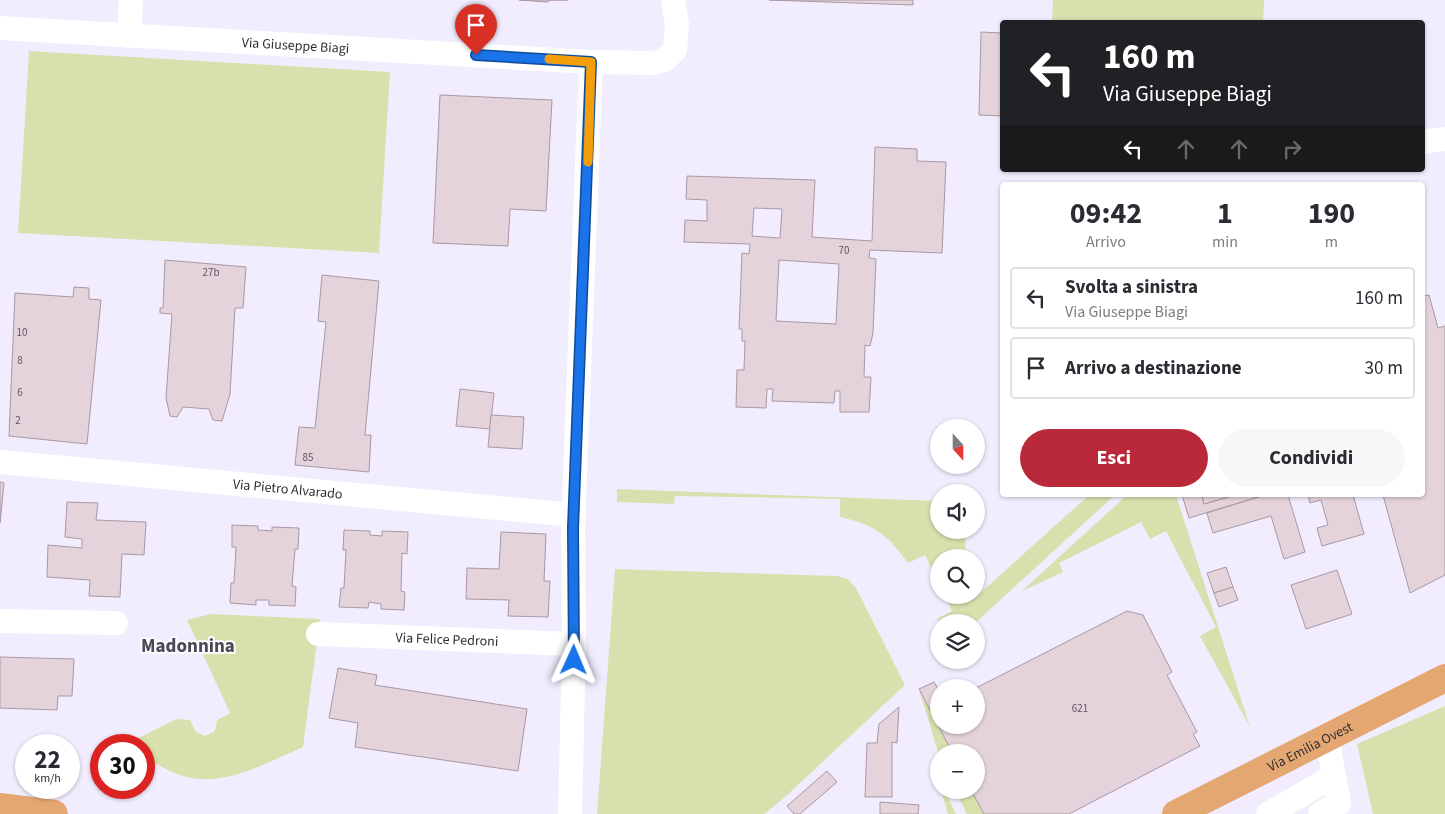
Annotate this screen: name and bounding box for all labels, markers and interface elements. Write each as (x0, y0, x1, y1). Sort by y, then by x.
pin (455, 4, 497, 55)
icon: arrive (462, 11, 490, 39)
text: 160 m (1103, 32, 1195, 82)
street label: Via Giuseppe Biagi (241, 33, 350, 59)
icon: left (1020, 40, 1085, 105)
text: Via Giuseppe Biagi (1103, 78, 1272, 110)
icon: left (1119, 135, 1147, 163)
icon: ahead (1172, 135, 1200, 163)
icon: ahead (1225, 135, 1253, 163)
icon: right (1278, 135, 1306, 163)
text: 09:42 (1070, 192, 1142, 235)
text: 1 (1217, 192, 1233, 235)
text: 190 (1308, 192, 1355, 235)
text: Arrivo (1086, 231, 1126, 253)
text: min (1212, 231, 1238, 253)
text: m (1325, 231, 1338, 253)
house number: 70 (839, 243, 849, 258)
house number: 27b (202, 265, 220, 280)
text: Svolta a sinistra (1065, 274, 1198, 301)
icon: left (1022, 284, 1050, 312)
text: 160 m (1355, 285, 1403, 312)
text: Via Giuseppe Biagi (1065, 301, 1188, 323)
house number: 10 (17, 325, 27, 340)
house number: 8 (17, 353, 23, 368)
icon: arrive (1022, 354, 1050, 382)
text: Arrivo a destinazione (1065, 355, 1242, 382)
text: 30 m (1365, 355, 1403, 382)
house number: 6 (17, 385, 23, 400)
house number: 2 (15, 413, 21, 428)
north arrow (930, 419, 985, 474)
map controls (930, 419, 985, 799)
button: Esci (1020, 429, 1208, 487)
button: Condividi (1218, 429, 1405, 487)
house number: 85 (303, 450, 313, 465)
street label: Via Pietro Alvarado (232, 475, 343, 505)
button: sound (930, 484, 985, 539)
button: search (930, 549, 985, 604)
button: layers (930, 614, 985, 669)
street label: Via Felice Pedroni (395, 628, 499, 652)
district label: Madonnina (141, 633, 235, 660)
position arrow (547, 633, 599, 685)
button: + (930, 679, 985, 734)
house number: 621 (1072, 701, 1088, 716)
street label: Via Emilia Ovest (1264, 717, 1357, 777)
speed limit sign: 30 (90, 734, 155, 799)
text: 22 (34, 742, 61, 778)
button: − (930, 744, 985, 799)
text: km/h (34, 770, 61, 787)

